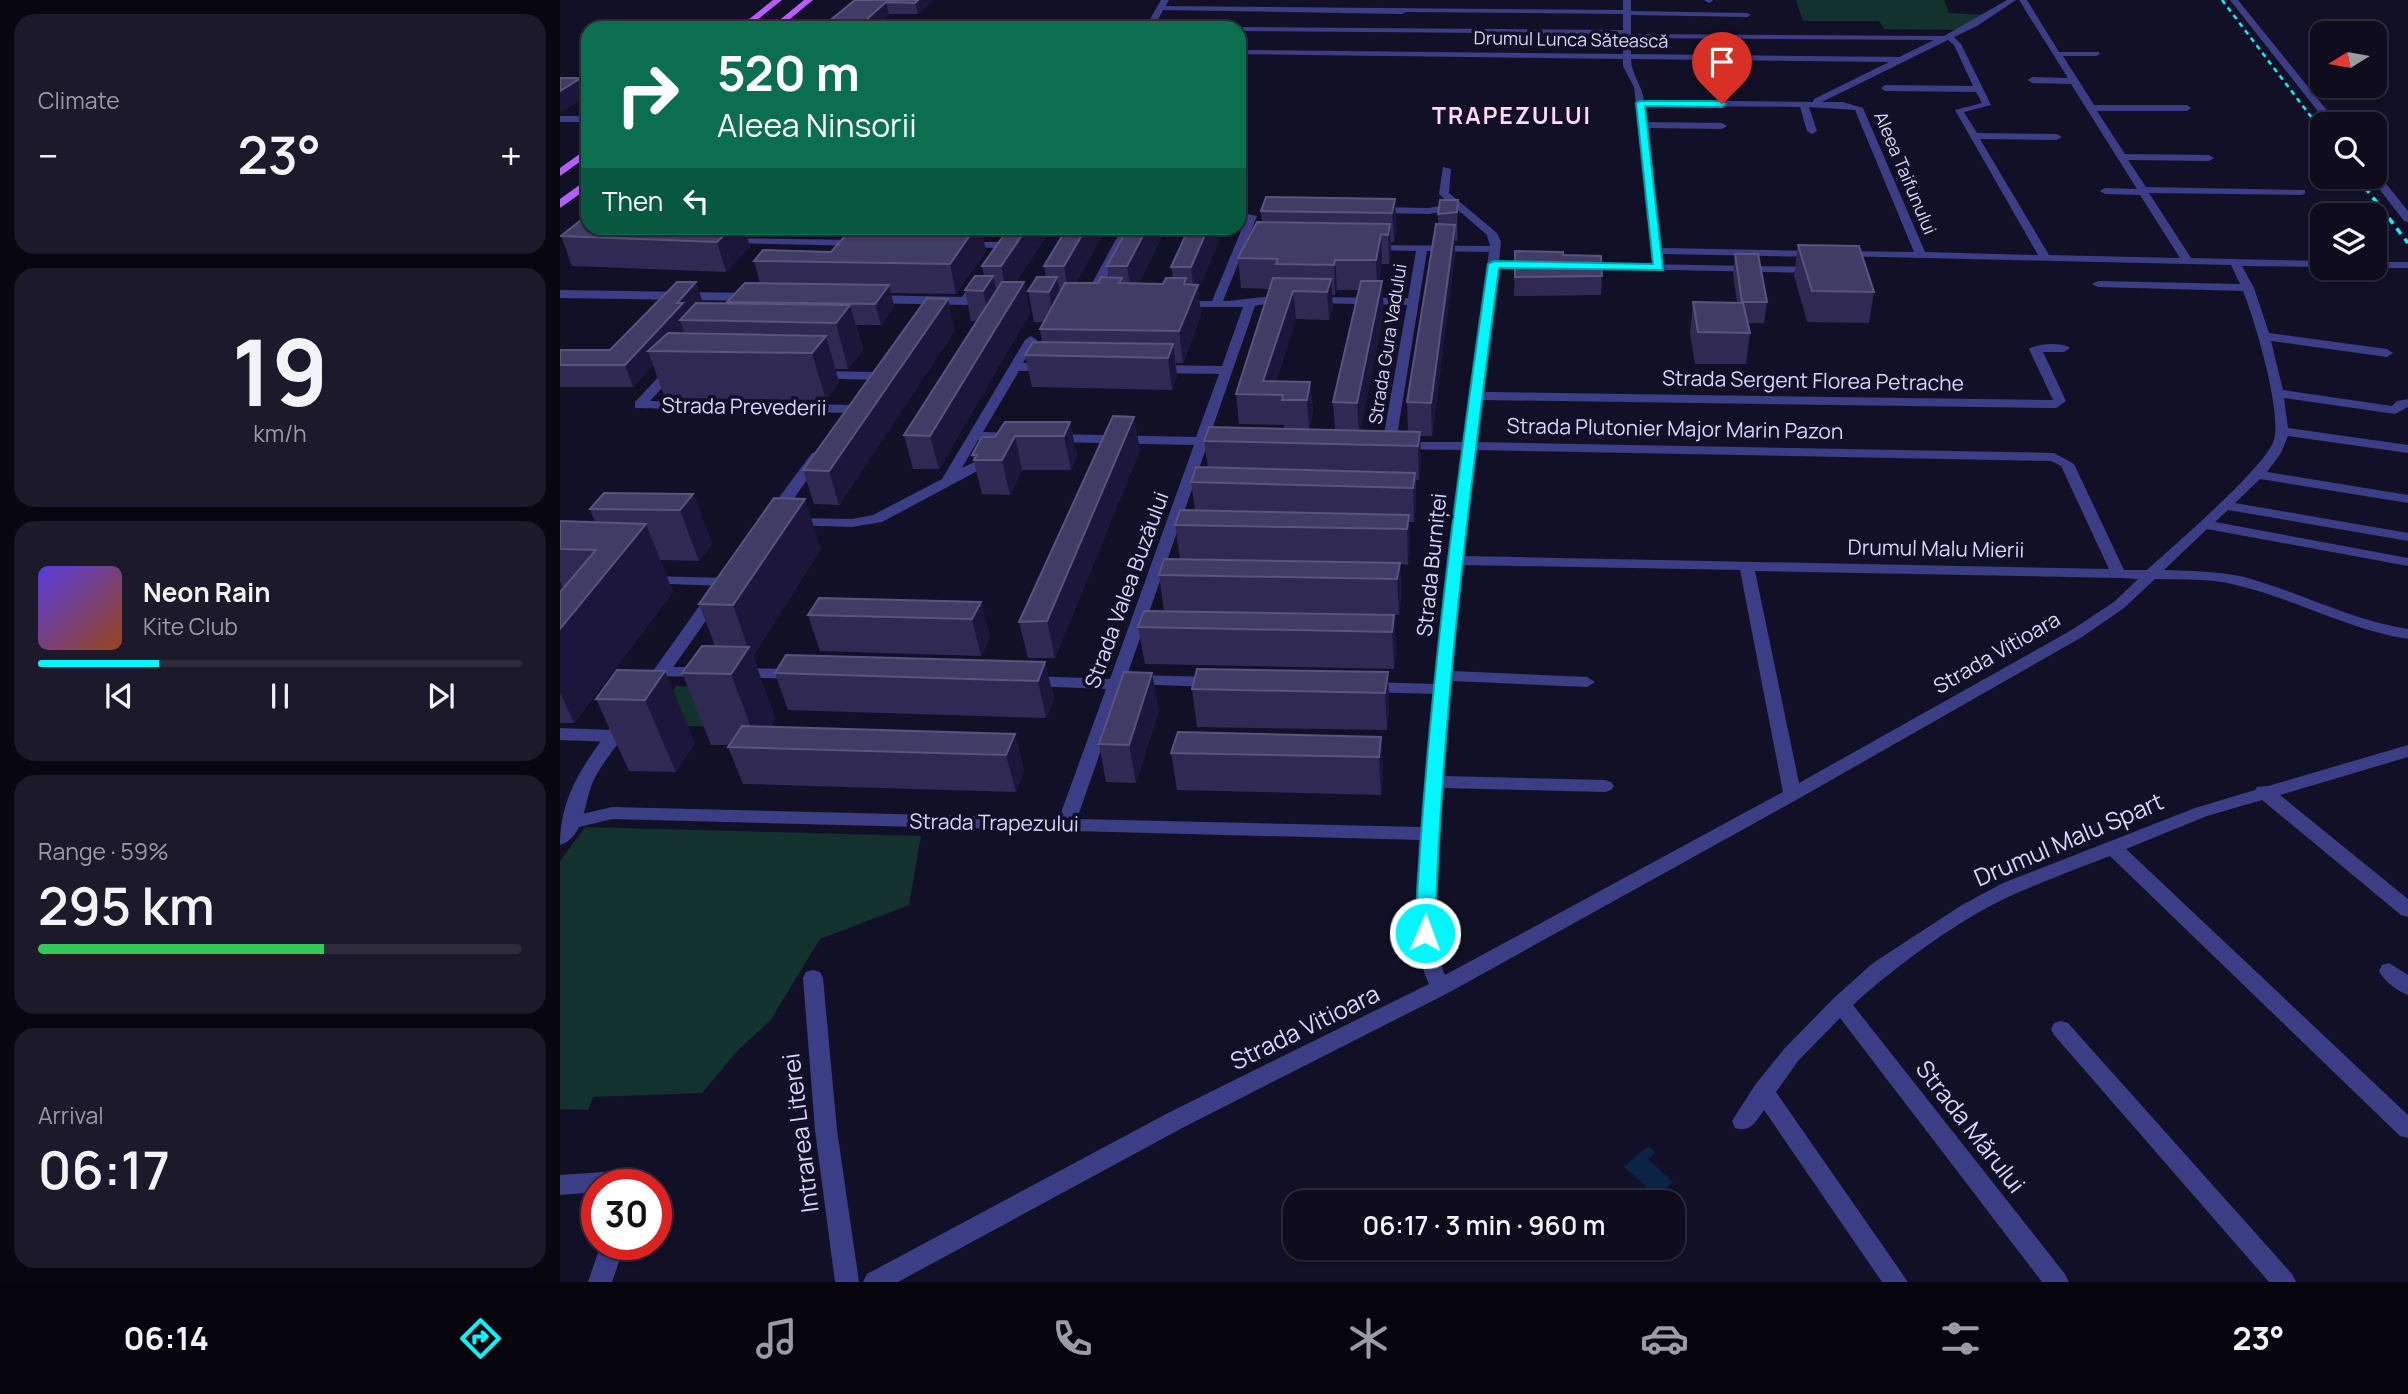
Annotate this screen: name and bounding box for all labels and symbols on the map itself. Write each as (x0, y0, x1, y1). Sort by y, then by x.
north arrow (2310, 21, 2387, 98)
street label: Drumul Lunca Sătească (1473, 25, 1669, 53)
pin (1692, 32, 1752, 104)
district label: TRAPEZULUI (1432, 99, 1592, 131)
street label: Aleea Taifunului (1869, 107, 1943, 238)
street label: Strada Gura Vadului (1362, 262, 1412, 426)
street label: Strada Sergent Florea Petrache (1662, 363, 1964, 397)
street label: Strada Prevederii (661, 391, 827, 421)
street label: Strada Plutonier Major Marin Pazon (1506, 411, 1844, 445)
street label: Strada Valea Buzăului (1078, 488, 1175, 692)
street label: Strada Burniței (1410, 492, 1452, 638)
street label: Drumul Malu Mierii (1847, 532, 2025, 564)
street label: Strada Vitioara (1928, 605, 2065, 700)
street label: Drumul Malu Spart (1969, 784, 2168, 893)
street label: Strada Trapezului (909, 807, 1079, 837)
position arrow (1388, 896, 1462, 970)
street label: Strada Vitioara (1224, 976, 1384, 1077)
street label: Intrarea Literei (773, 1052, 826, 1215)
street label: Strada Mărului (1909, 1053, 2033, 1199)
speed limit sign: 30 (581, 1169, 672, 1260)

